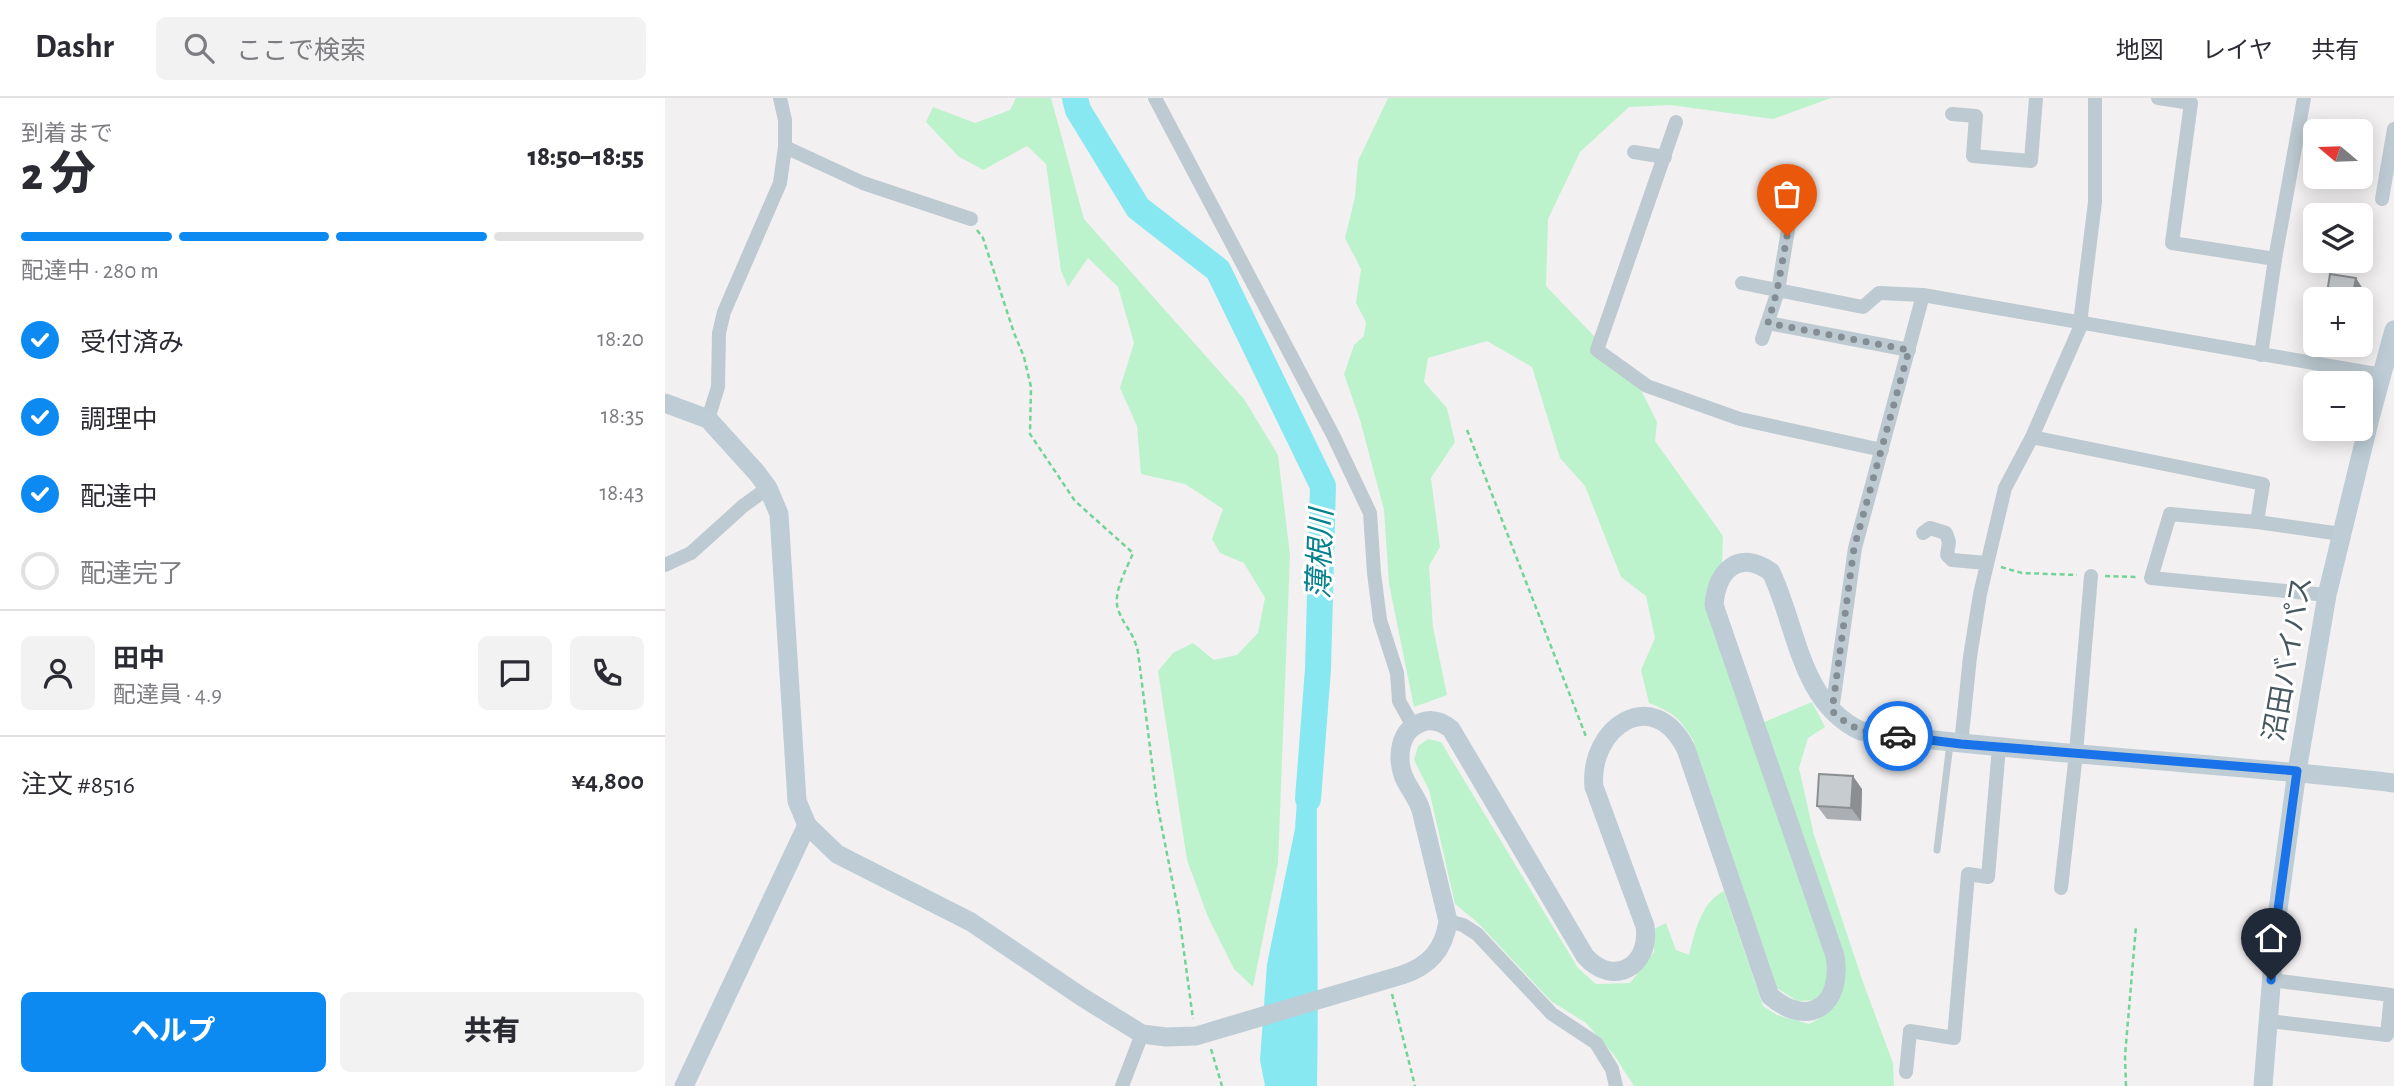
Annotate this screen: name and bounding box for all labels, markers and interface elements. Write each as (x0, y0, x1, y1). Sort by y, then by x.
search box (156, 17, 646, 80)
icon: search (180, 29, 218, 67)
text: Dashr (35, 31, 114, 64)
text: ここで検索 (236, 38, 366, 64)
text: 地図 (2116, 39, 2164, 63)
text: レイヤ (2202, 39, 2273, 63)
text: 共有 (2311, 39, 2359, 63)
north arrow (2303, 119, 2373, 189)
map controls (2303, 119, 2373, 441)
text: 到着まで (21, 123, 113, 146)
text: 18:50–18:55 (527, 144, 644, 170)
text: 2 分 (21, 152, 96, 198)
pin (1757, 164, 1817, 236)
icon: bag (1768, 175, 1806, 213)
button: layers (2303, 203, 2373, 273)
text: 配達中 · 280 m (21, 260, 159, 283)
button: + (2303, 287, 2373, 357)
icon: check (21, 321, 59, 359)
text: 18:20 (597, 328, 644, 351)
text: 受付済み (80, 330, 184, 356)
button: − (2303, 371, 2373, 441)
icon: check (21, 398, 59, 436)
text: 18:35 (601, 405, 644, 428)
text: 調理中 (80, 407, 158, 433)
icon: check (21, 475, 59, 513)
text: 18:43 (599, 482, 644, 505)
text: 配達中 (80, 484, 158, 510)
water label: 薄根川 (1302, 505, 1338, 599)
text: 配達完了 (80, 561, 184, 587)
street label: 沼田バイパス (2259, 574, 2317, 744)
button: person (21, 636, 95, 710)
button: chat (478, 636, 552, 710)
button: phone (570, 636, 644, 710)
text: 田中 (113, 646, 165, 672)
text: 配達員 · 4.9 (113, 684, 222, 707)
courier (1863, 701, 1933, 771)
icon: car (1879, 717, 1917, 755)
text: ¥4,800 (571, 768, 644, 794)
text: 注文 #8516 (21, 772, 135, 798)
pin (2241, 908, 2301, 980)
icon: home (2252, 919, 2290, 957)
button: ヘルプ (21, 992, 326, 1072)
button: 共有 (340, 992, 644, 1072)

